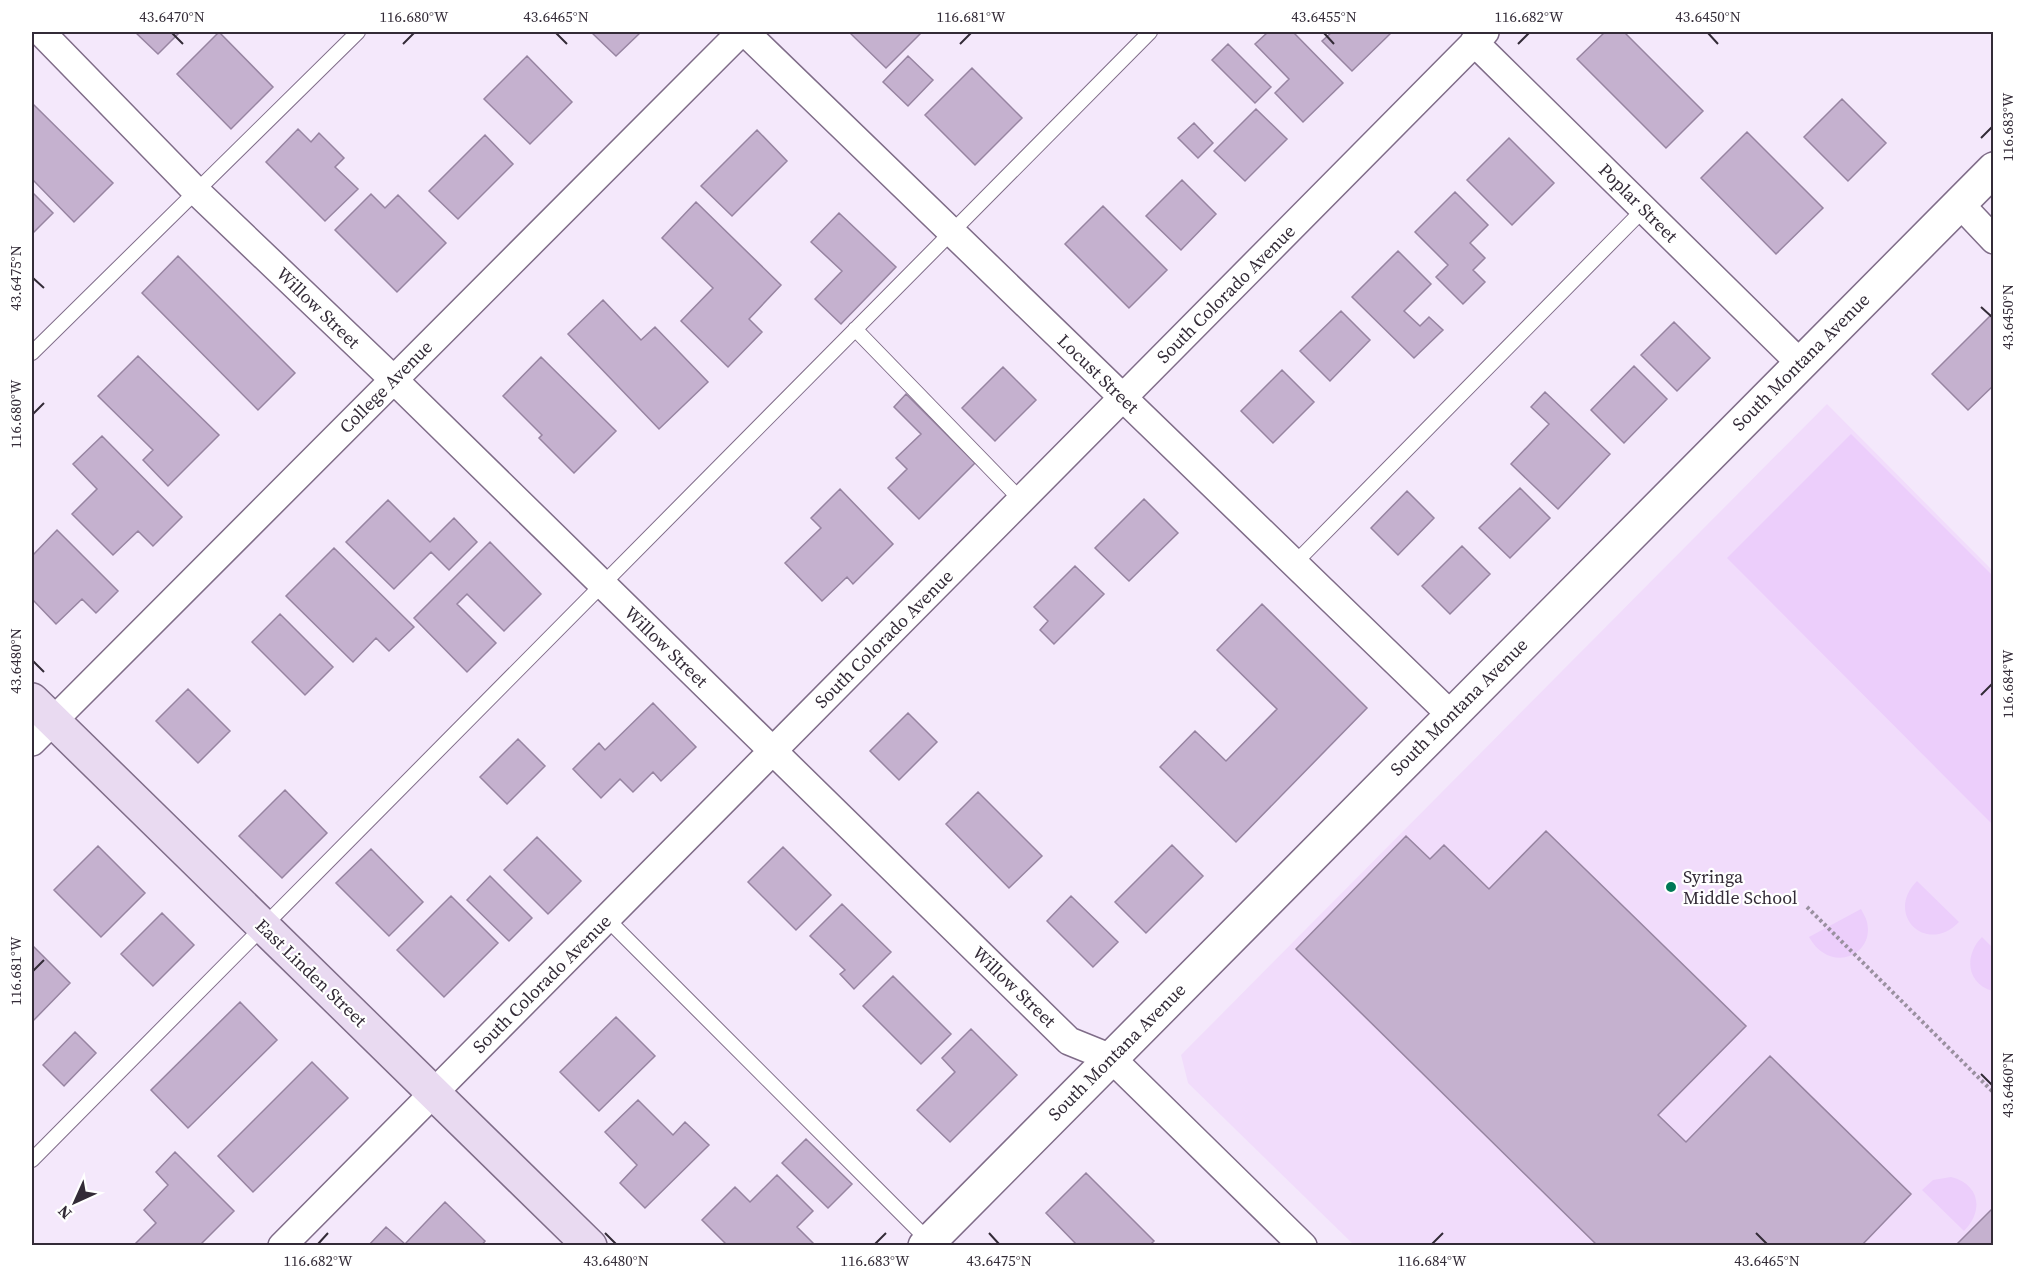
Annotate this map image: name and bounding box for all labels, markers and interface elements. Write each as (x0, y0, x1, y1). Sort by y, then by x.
text: 43.6470°N (139, 6, 205, 27)
text: 116.680°W (380, 6, 449, 27)
text: 43.6465°N (523, 6, 589, 27)
text: 116.681°W (937, 6, 1006, 27)
text: 43.6455°N (1291, 6, 1357, 27)
text: 116.682°W (1495, 6, 1564, 27)
text: 43.6450°N (1675, 6, 1741, 27)
text: 116.683°W (1997, 92, 2018, 161)
street label: Poplar Street (1593, 157, 1684, 248)
street label: South Colorado Avenue (1151, 219, 1300, 368)
text: 43.6475°N (5, 245, 26, 311)
street label: Willow Street (271, 261, 366, 354)
text: 43.6450°N (1997, 284, 2018, 350)
street label: South Montana Avenue (1726, 287, 1875, 436)
street label: Locust Street (1052, 328, 1145, 419)
street label: College Avenue (333, 334, 438, 439)
text: 116.680°W (5, 379, 26, 448)
street label: South Colorado Avenue (809, 564, 958, 713)
street label: Willow Street (619, 600, 714, 693)
text: 43.6480°N (5, 628, 26, 694)
street label: South Montana Avenue (1384, 632, 1533, 781)
text: 116.684°W (1997, 649, 2018, 718)
place label: Syringa Middle School (1683, 864, 1797, 910)
marker: Syringa Middle School (1664, 880, 1678, 894)
street label: South Colorado Avenue (467, 909, 616, 1058)
street label: East Linden Street (250, 913, 373, 1032)
text: 116.681°W (5, 936, 26, 1005)
street label: Willow Street (967, 940, 1062, 1033)
street label: South Montana Avenue (1042, 977, 1191, 1126)
text: 43.6460°N (1997, 1052, 2018, 1118)
north arrow (45, 1172, 105, 1232)
text: N (52, 1200, 76, 1225)
text: 116.682°W (284, 1250, 353, 1271)
text: 43.6480°N (583, 1250, 649, 1271)
text: 116.683°W (841, 1250, 910, 1271)
text: 43.6475°N (966, 1250, 1032, 1271)
text: 116.684°W (1398, 1250, 1467, 1271)
text: 43.6465°N (1734, 1250, 1800, 1271)

